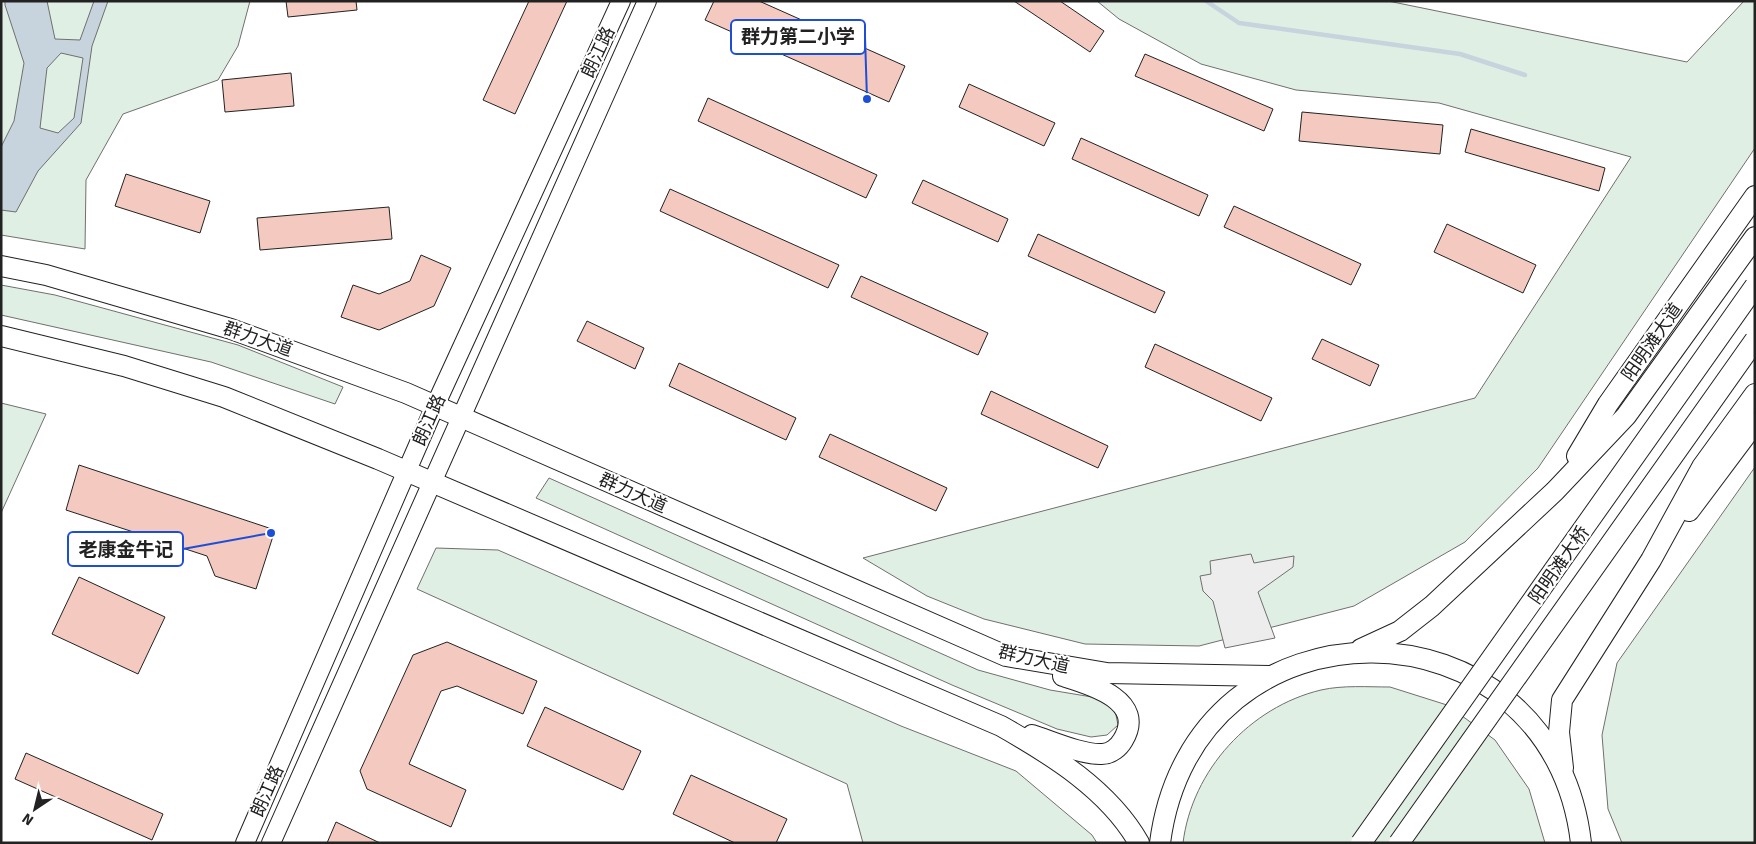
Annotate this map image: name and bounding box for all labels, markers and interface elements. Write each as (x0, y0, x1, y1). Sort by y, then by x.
callout: 群力第二小学 (731, 20, 865, 54)
street label: 朗江路 (577, 23, 619, 81)
text: 群力第二小学 (741, 25, 855, 49)
street label: 阳明滩大道 (1617, 299, 1687, 385)
street label: 群力大道 (220, 317, 296, 361)
street label: 朗江路 (408, 391, 450, 449)
street label: 群力大道 (596, 468, 670, 518)
street label: 阳明滩大桥 (1524, 522, 1594, 608)
callout: 老康金牛记 (68, 532, 183, 566)
text: 老康金牛记 (78, 538, 174, 562)
street label: 群力大道 (996, 640, 1072, 678)
street label: 朗江路 (246, 762, 288, 820)
north arrow (10, 784, 60, 834)
text: N (19, 809, 37, 829)

